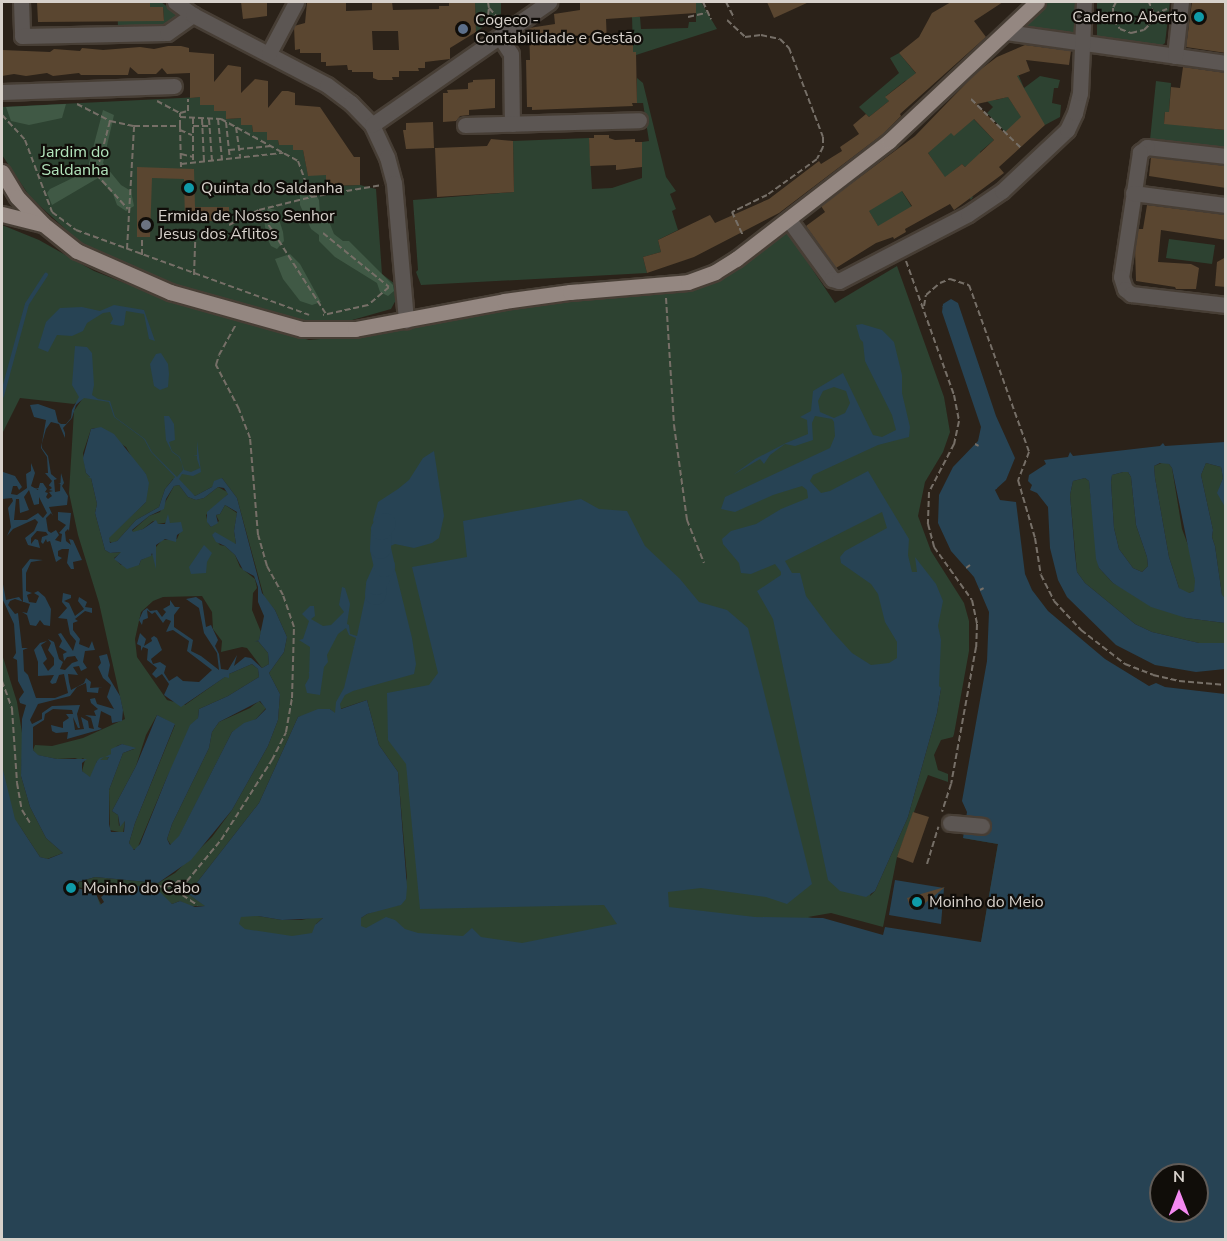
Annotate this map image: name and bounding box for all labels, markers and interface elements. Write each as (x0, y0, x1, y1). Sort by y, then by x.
place label: Caderno Aberto (1072, 7, 1187, 27)
place label: Cogeco - Contabilidade e Gestão (475, 10, 642, 48)
marker: Caderno Aberto (1192, 10, 1206, 24)
marker: Cogeco - Contabilidade e Gestão (456, 22, 470, 36)
park label: Jardim do Saldanha (41, 142, 109, 180)
place label: Quinta do Saldanha (201, 178, 343, 198)
marker: Quinta do Saldanha (182, 181, 196, 195)
place label: Ermida de Nosso Senhor Jesus dos Aflitos (158, 206, 335, 244)
marker: Ermida de Nosso Senhor Jesus dos Aflitos (139, 218, 153, 232)
place label: Moinho do Cabo (83, 878, 200, 898)
marker: Moinho do Cabo (64, 881, 78, 895)
place label: Moinho do Meio (929, 892, 1044, 912)
marker: Moinho do Meio (910, 895, 924, 909)
north arrow (1149, 1163, 1209, 1223)
text: N (1173, 1166, 1185, 1188)

